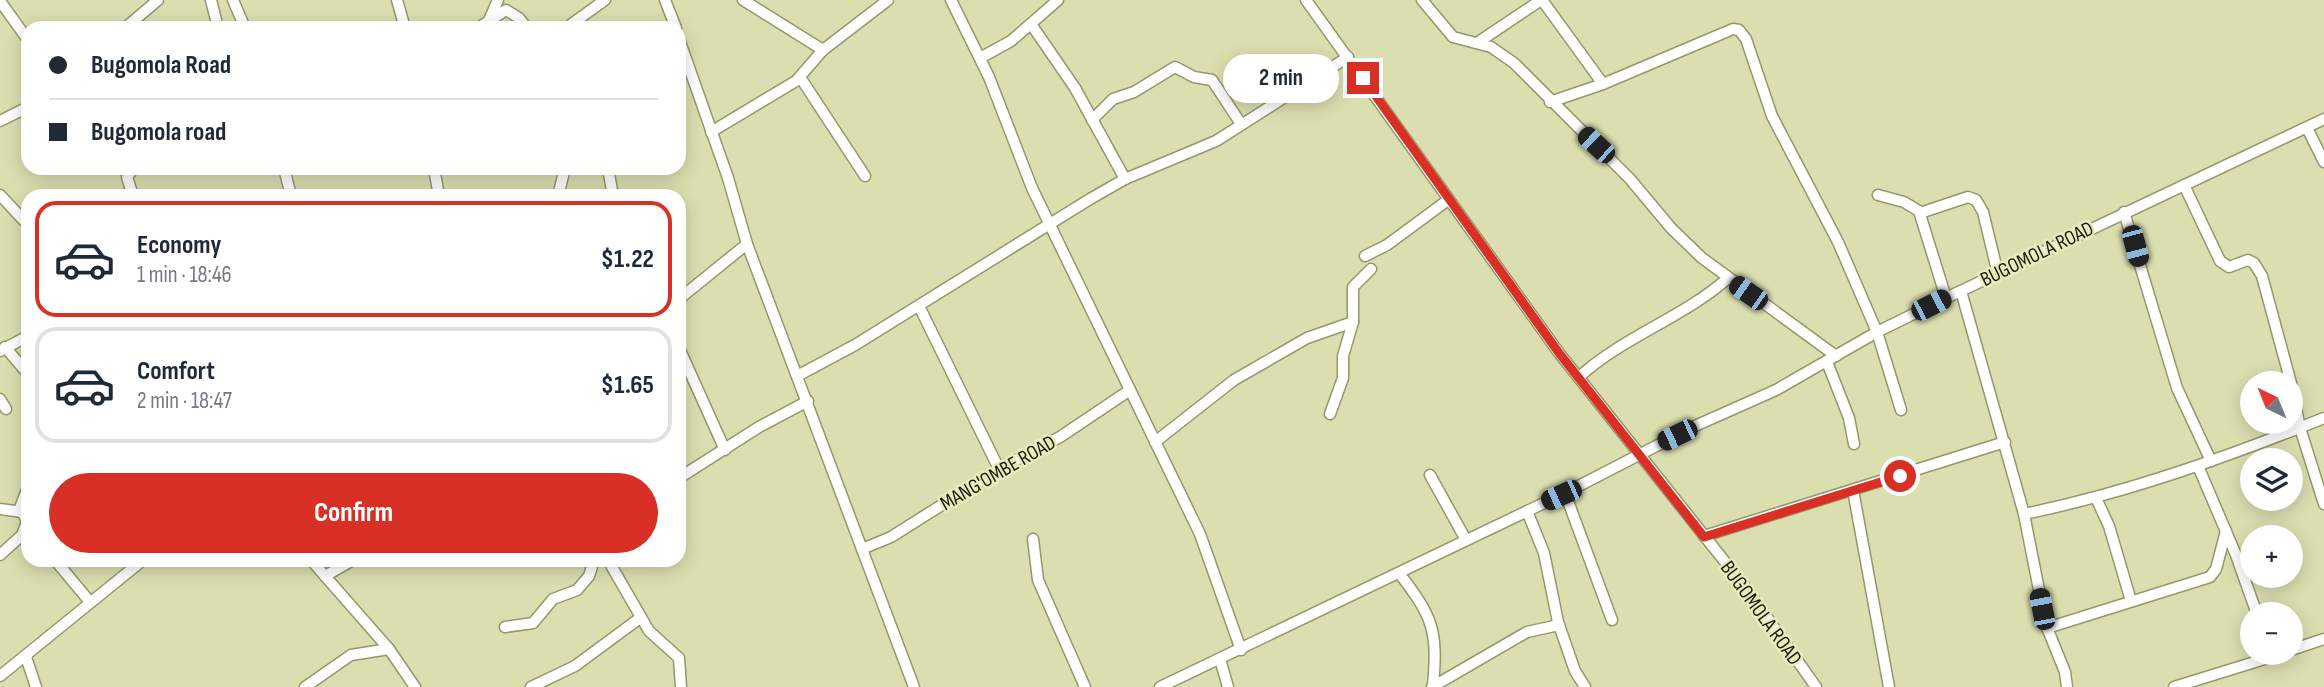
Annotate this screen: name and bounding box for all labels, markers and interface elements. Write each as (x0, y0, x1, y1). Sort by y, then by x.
text: Bugomola Road (91, 50, 231, 81)
callout: 2 min (1223, 54, 1338, 102)
route end (1347, 62, 1379, 94)
text: 2 min (1259, 64, 1303, 92)
text: Bugomola road (91, 117, 226, 148)
car (1574, 123, 1619, 167)
street label: BUGOMOLA ROAD (1976, 216, 2098, 292)
car (2120, 223, 2151, 269)
icon: car (53, 228, 116, 291)
text: Economy (137, 230, 221, 261)
text: $1.22 (601, 244, 654, 275)
text: 1 min · 18:46 (137, 261, 232, 289)
car (1725, 272, 1772, 314)
car (1908, 286, 1955, 324)
icon: car (53, 354, 116, 417)
text: Comfort (137, 356, 215, 387)
text: $1.65 (601, 370, 654, 401)
north arrow (2240, 371, 2303, 434)
map controls (2240, 371, 2303, 665)
text: 2 min · 18:47 (137, 387, 232, 415)
car (1654, 416, 1701, 454)
street label: MANG'OMBE ROAD (936, 430, 1060, 516)
button: layers (2240, 448, 2303, 511)
route start (1884, 460, 1916, 492)
button: Confirm (49, 473, 658, 553)
car (1538, 477, 1585, 513)
button: + (2240, 525, 2303, 588)
street label: BUGOMOLA ROAD (1715, 556, 1807, 670)
car (2028, 586, 2057, 632)
button: − (2240, 602, 2303, 665)

